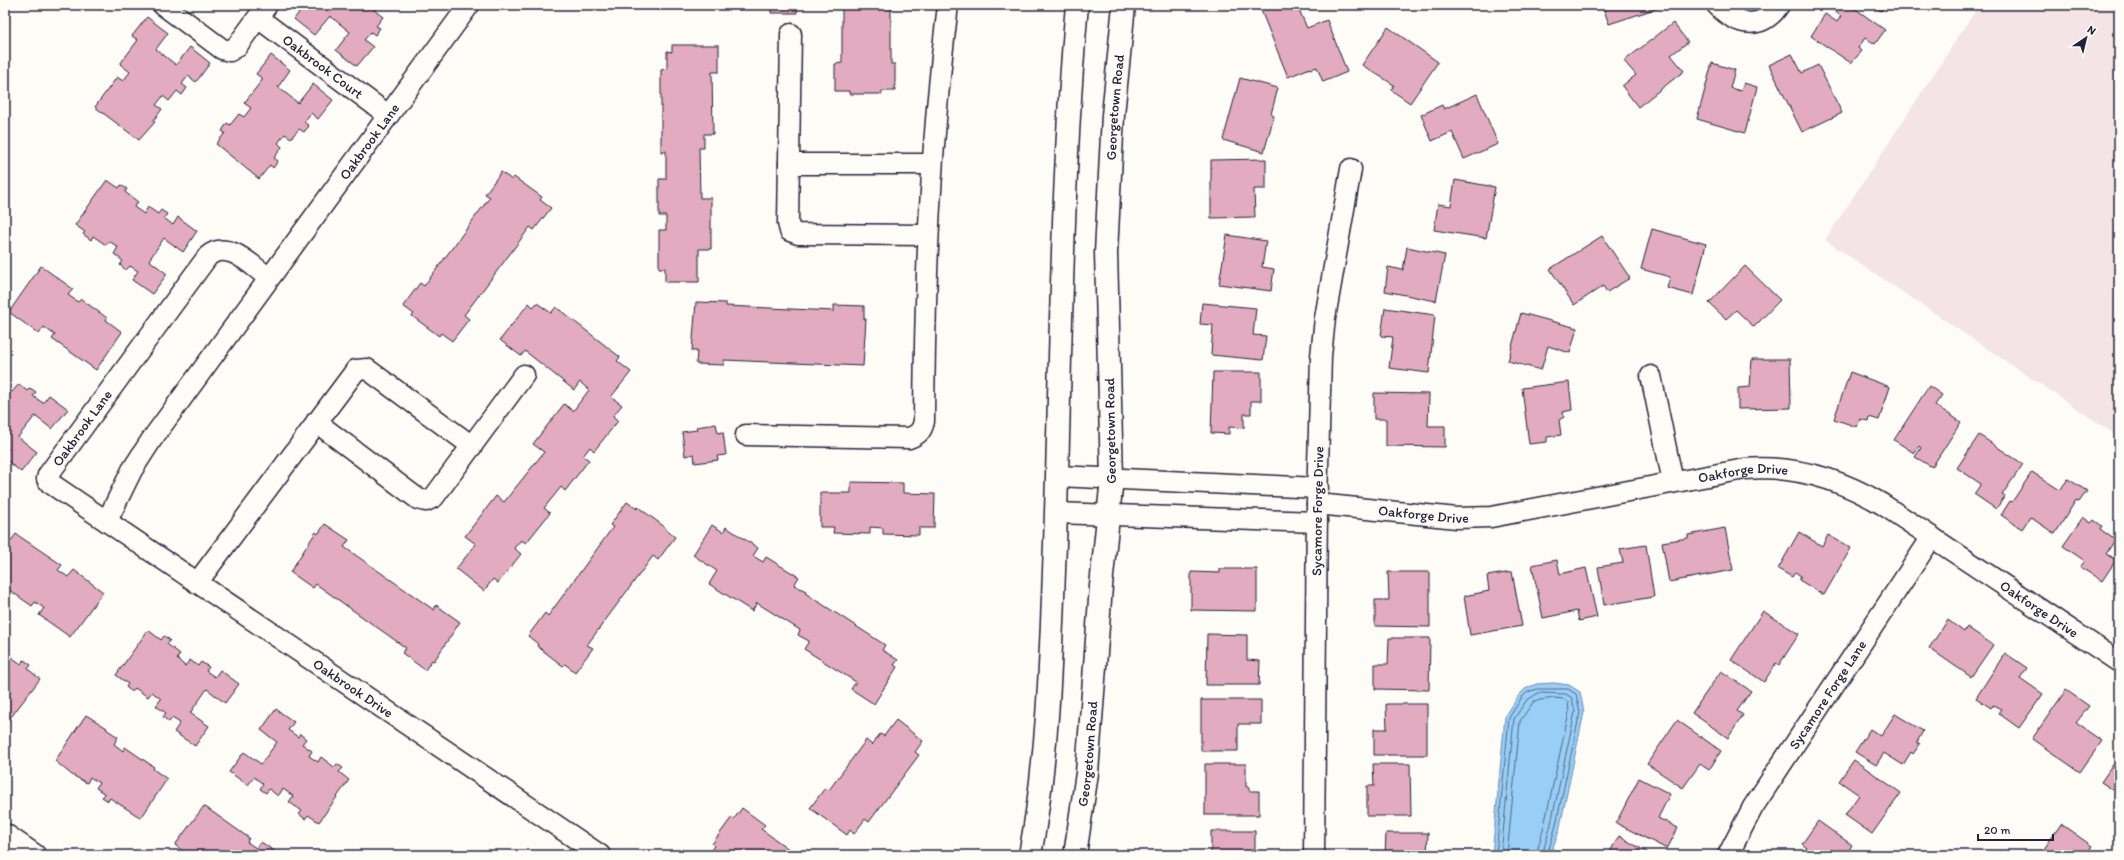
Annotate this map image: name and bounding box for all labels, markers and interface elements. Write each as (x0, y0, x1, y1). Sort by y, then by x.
north arrow (2066, 18, 2106, 58)
text: N (2085, 23, 2098, 38)
street label: Oakbrook Court (279, 31, 366, 102)
street label: Georgetown Road (1103, 53, 1128, 161)
street label: Oakbrook Lane (336, 100, 403, 183)
street label: Georgetown Road (1101, 378, 1120, 484)
street label: Oakbrook Lane (49, 386, 116, 470)
street label: Sycamore Forge Drive (1308, 446, 1328, 576)
street label: Oakforge Drive (1697, 460, 1789, 487)
street label: Oakforge Drive (1377, 502, 1469, 527)
street label: Oakforge Drive (1997, 577, 2082, 642)
street label: Sycamore Forge Lane (1786, 637, 1870, 753)
street label: Oakbrook Drive (309, 655, 397, 722)
street label: Georgetown Road (1074, 700, 1101, 808)
scale bar (1978, 816, 2053, 842)
text: 20 m (1984, 823, 2011, 837)

